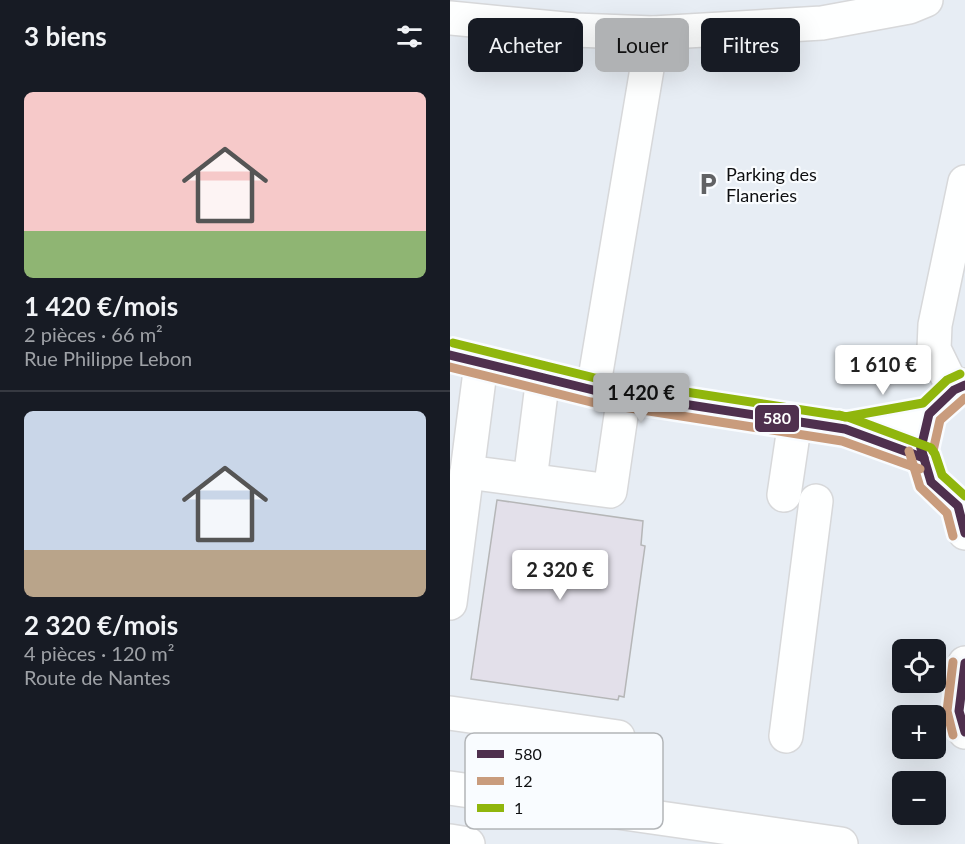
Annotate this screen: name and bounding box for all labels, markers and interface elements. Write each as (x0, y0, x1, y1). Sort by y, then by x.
chip: Acheter (468, 18, 583, 72)
chip: Louer (595, 18, 689, 72)
chip: Filtres (701, 18, 800, 72)
text: 3 biens (24, 20, 107, 52)
icon: filters (393, 20, 426, 53)
icon: home (171, 131, 279, 239)
place label: Parking des Flaneries (726, 163, 817, 206)
parking icon: Parking des Flaneries (695, 171, 721, 197)
text: 1 420 €/mois (24, 290, 178, 322)
text: 2 pièces · 66 m² (24, 322, 163, 346)
pin: 1 610 € (828, 345, 938, 396)
text: Rue Philippe Lebon (24, 346, 192, 370)
text: 1 610 € (849, 352, 917, 376)
pin: 1 420 € (586, 373, 696, 424)
text: 1 420 € (607, 380, 675, 404)
line badge: 580 (754, 404, 800, 433)
text: 580 (763, 408, 791, 427)
icon: home (171, 450, 279, 558)
pin: 2 320 € (505, 550, 615, 601)
text: 2 320 € (526, 557, 594, 581)
text: 2 320 €/mois (24, 609, 178, 641)
map controls (892, 639, 946, 825)
button: locate (892, 639, 946, 693)
text: 4 pièces · 120 m² (24, 641, 174, 665)
text: Route de Nantes (24, 665, 170, 689)
button: + (892, 705, 946, 759)
legend (465, 733, 663, 829)
text: 580 (514, 744, 542, 763)
text: 12 (514, 771, 533, 790)
button: − (892, 771, 946, 825)
text: 1 (514, 798, 523, 817)

